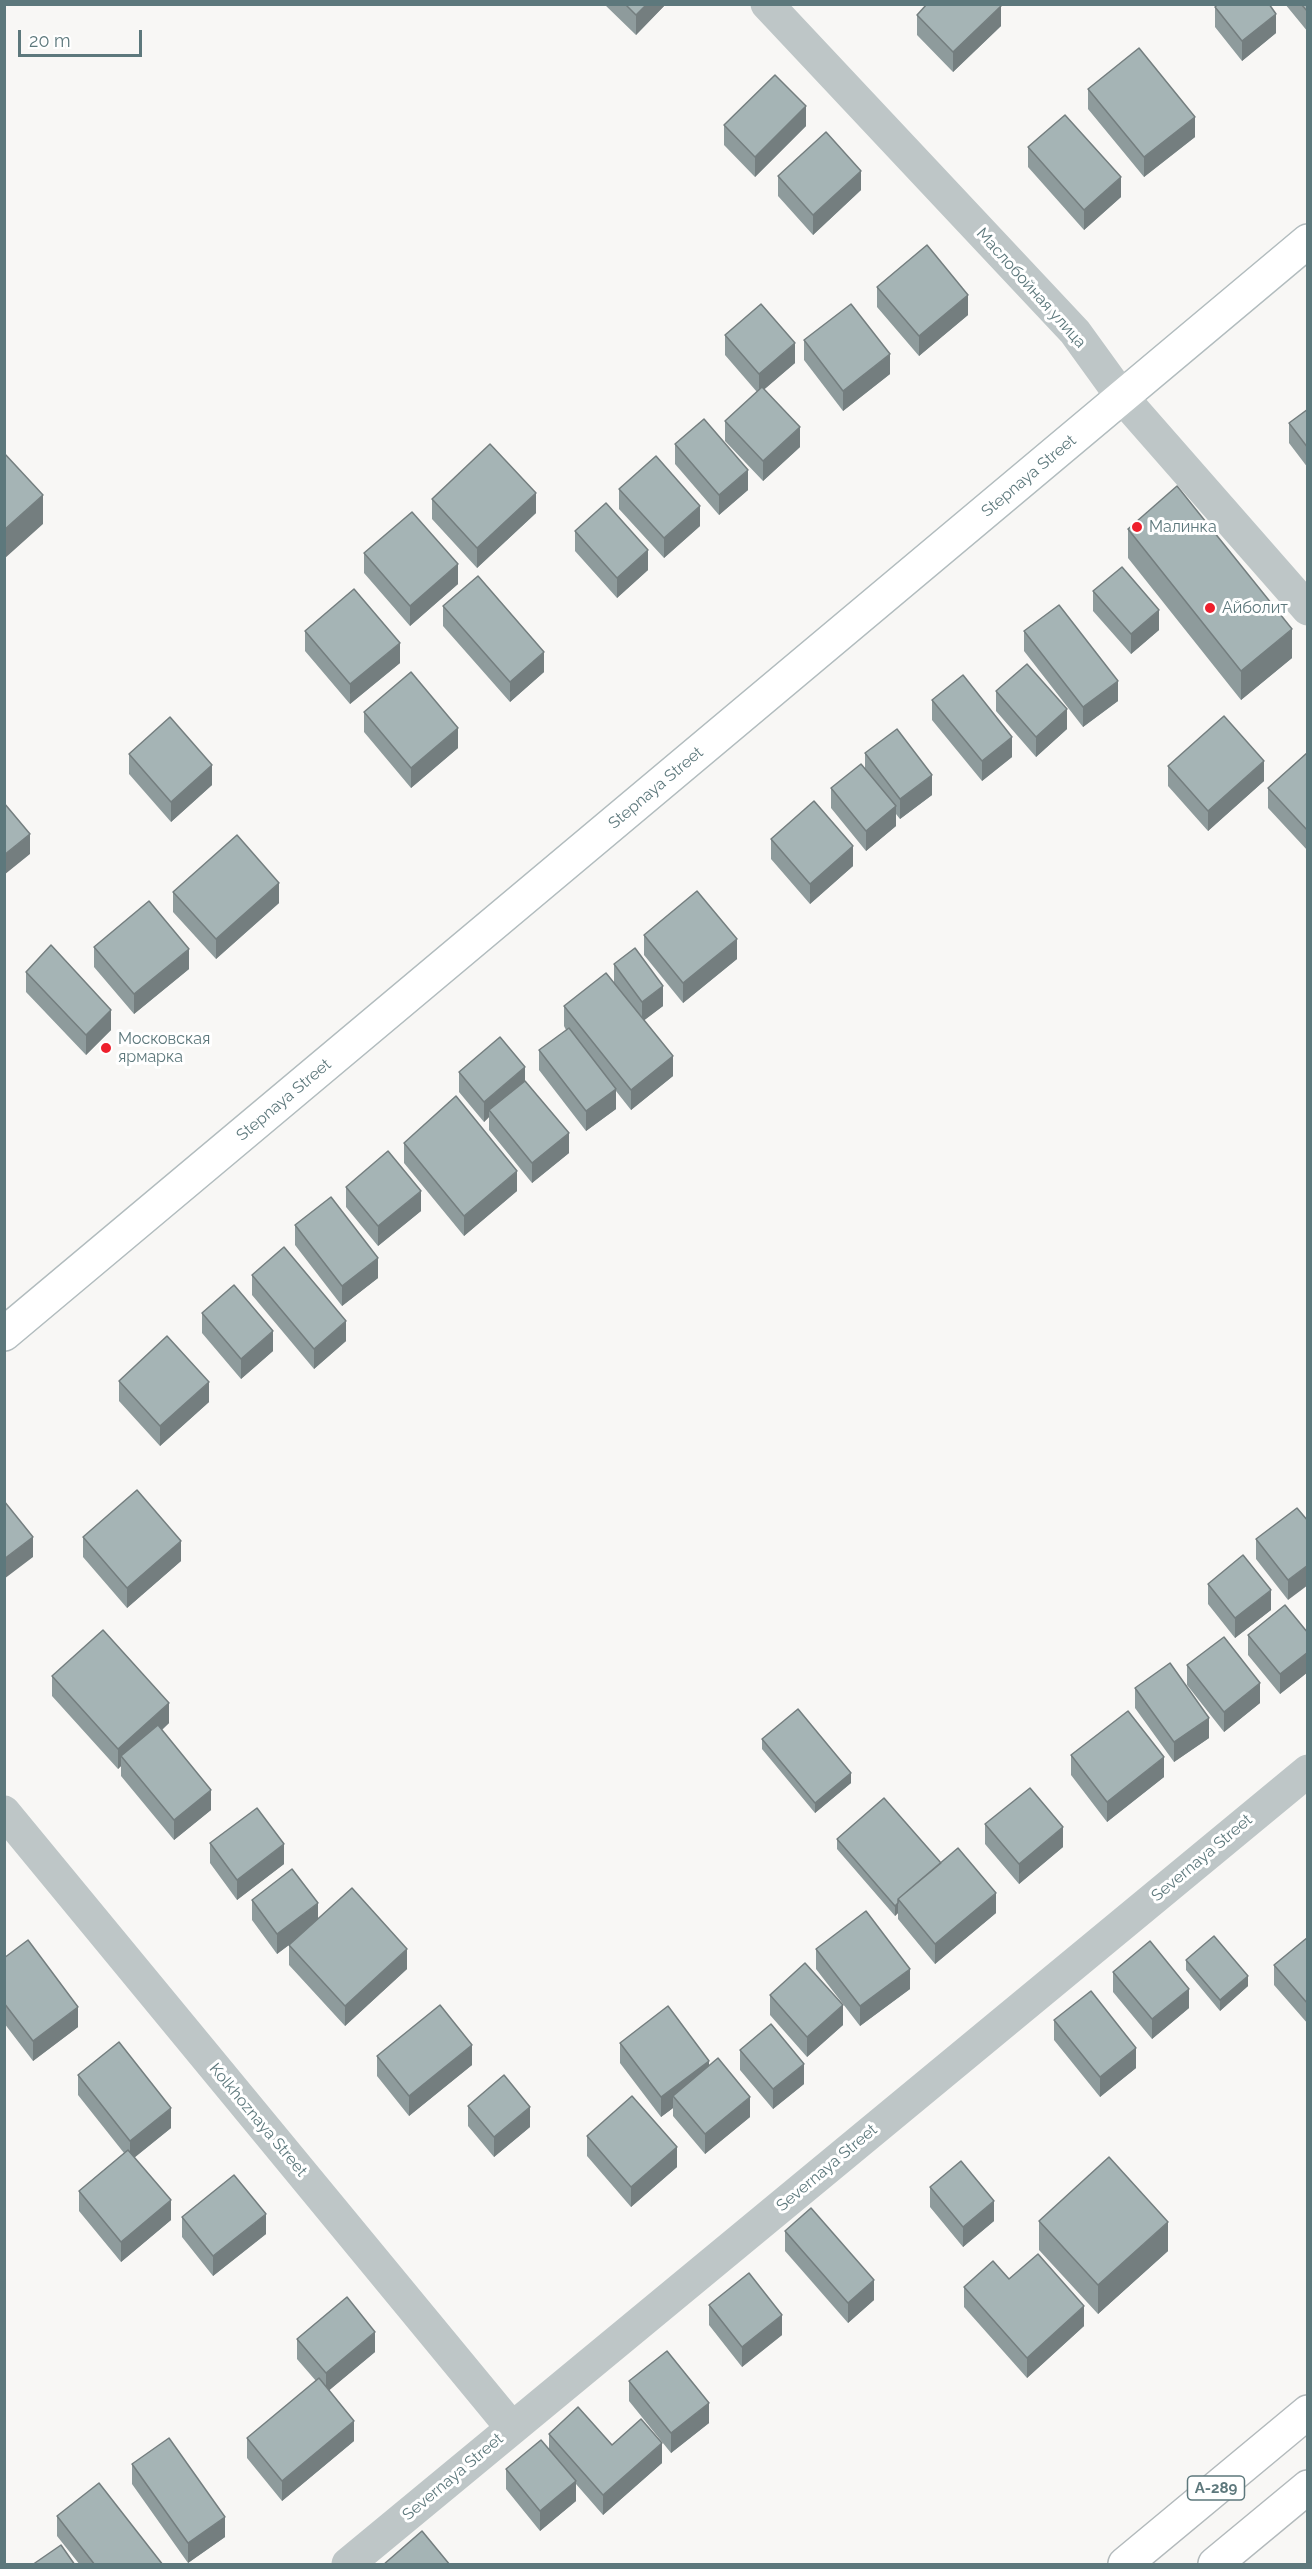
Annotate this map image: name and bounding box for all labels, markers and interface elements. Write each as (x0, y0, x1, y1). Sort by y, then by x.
scale bar (21, 18, 146, 56)
text: 20 m (29, 30, 71, 51)
street label: Маслобойная улица (972, 224, 1090, 352)
street label: Stepnaya Street (978, 431, 1080, 521)
place label: Малинка (1149, 517, 1217, 537)
marker: Малинка (1130, 520, 1144, 534)
place label: Айболит (1222, 598, 1288, 618)
marker: Айболит (1203, 601, 1217, 615)
street label: Stepnaya Street (605, 743, 707, 833)
place label: Московская ярмарка (118, 1029, 210, 1067)
marker: Московская ярмарка (99, 1041, 113, 1055)
street label: Stepnaya Street (233, 1055, 335, 1145)
street label: Severnaya Street (1148, 1810, 1256, 1906)
street label: Kolkhoznaya Street (205, 2059, 311, 2181)
street label: Severnaya Street (773, 2120, 881, 2216)
street label: Severnaya Street (399, 2429, 507, 2525)
road number: А-289 (1188, 2476, 1244, 2500)

